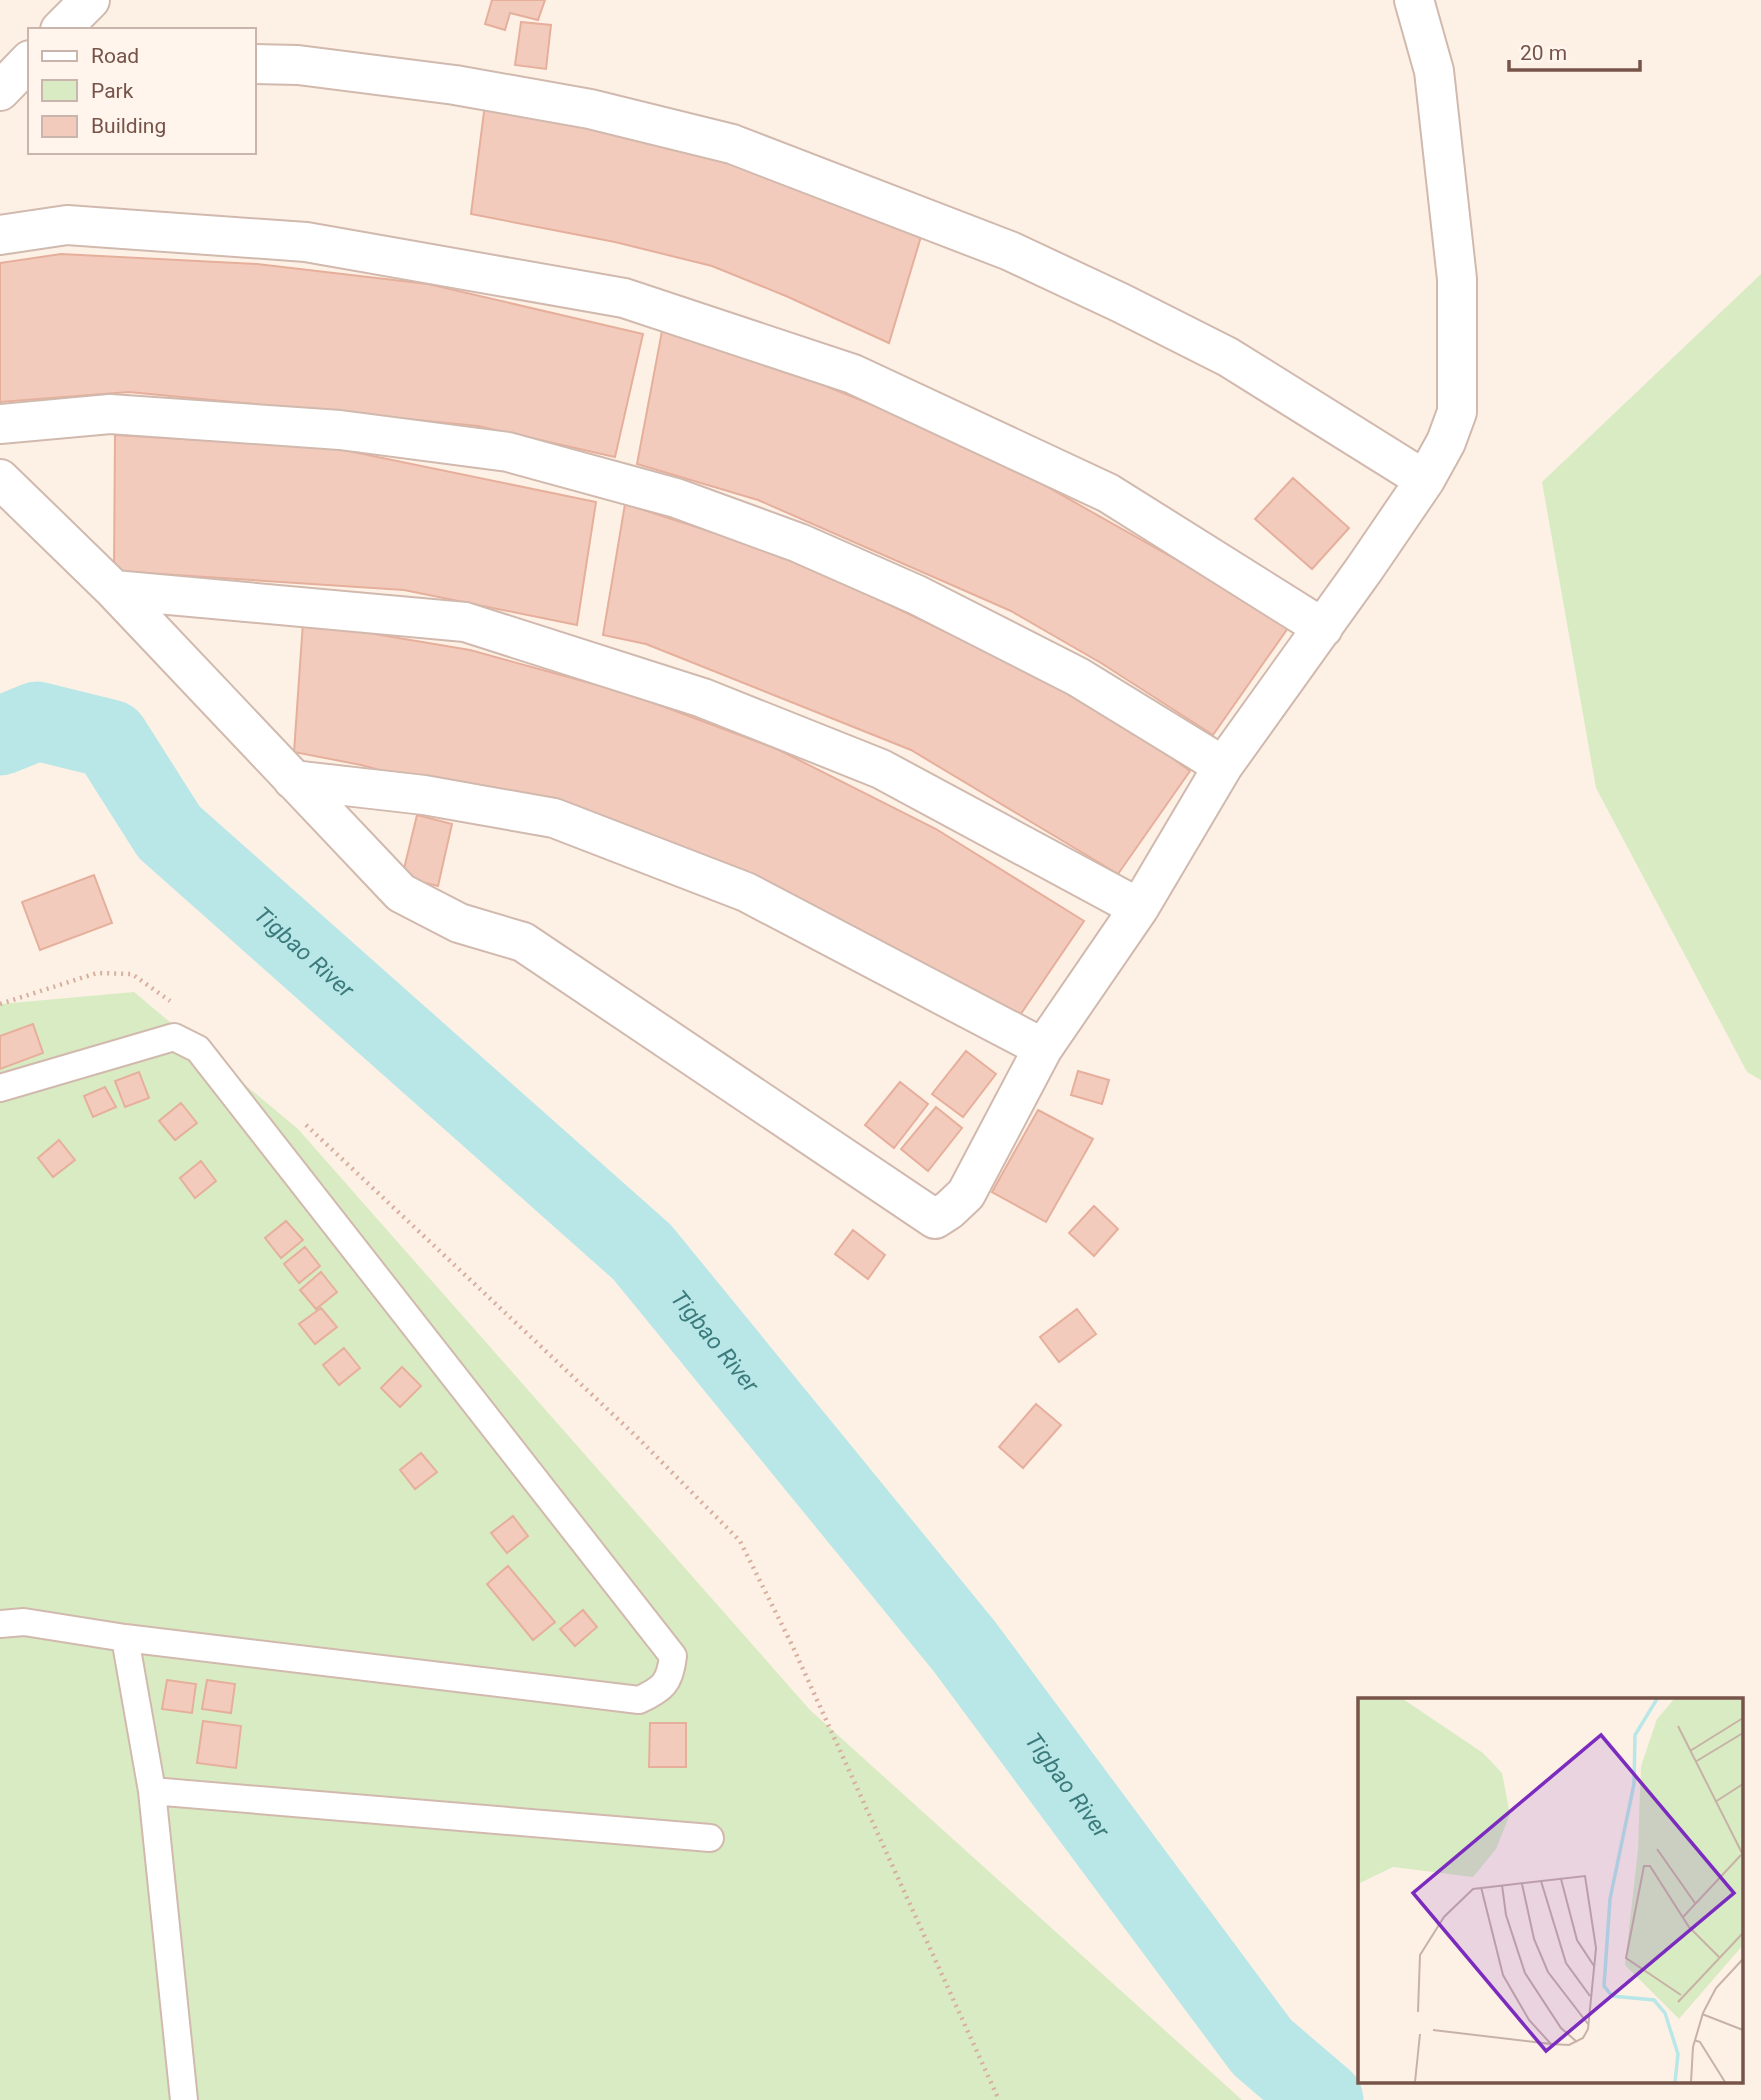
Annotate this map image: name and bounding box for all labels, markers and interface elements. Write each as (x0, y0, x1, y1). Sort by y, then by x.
legend (28, 28, 256, 154)
scale bar (1509, 28, 1640, 72)
text: 20 m (1520, 41, 1567, 65)
text: Road (91, 44, 139, 68)
text: Park (91, 79, 134, 103)
text: Building (91, 114, 166, 138)
water label: Tigbao River (249, 901, 360, 1004)
water label: Tigbao River (665, 1285, 765, 1399)
inset map (1358, 1698, 1744, 2082)
water label: Tigbao River (1019, 1728, 1116, 1844)

